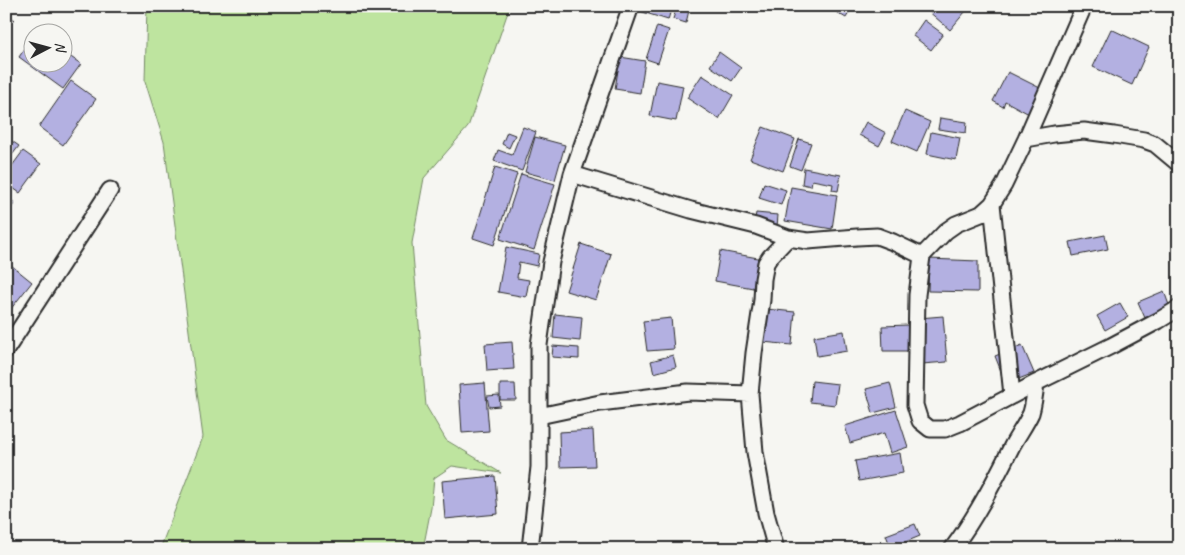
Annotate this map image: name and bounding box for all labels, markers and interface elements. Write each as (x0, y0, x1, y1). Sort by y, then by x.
north arrow (22, 22, 72, 72)
text: N (52, 41, 70, 54)

